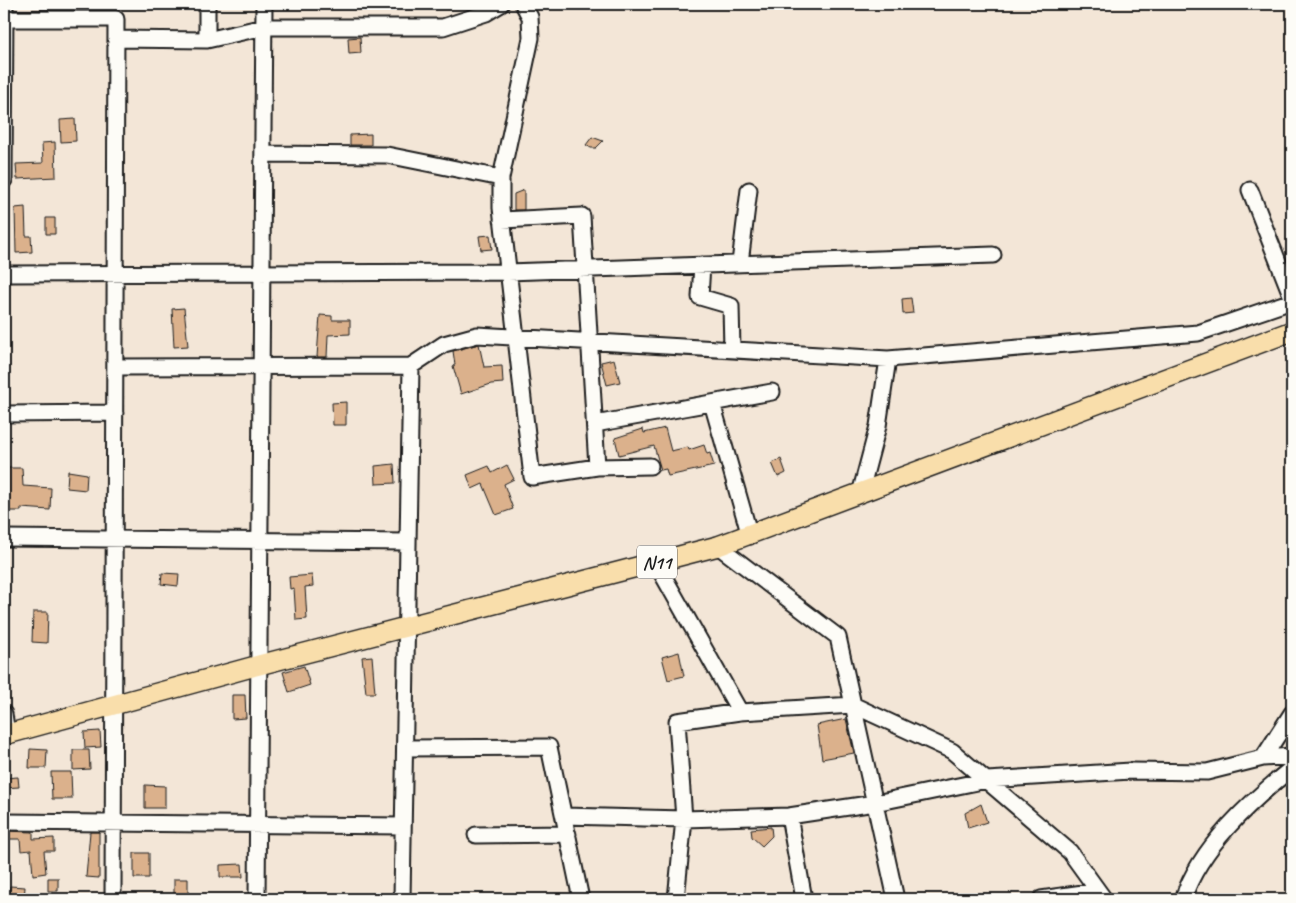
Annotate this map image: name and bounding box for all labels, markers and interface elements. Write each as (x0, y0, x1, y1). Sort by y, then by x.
road number: N11 (637, 546, 677, 578)

